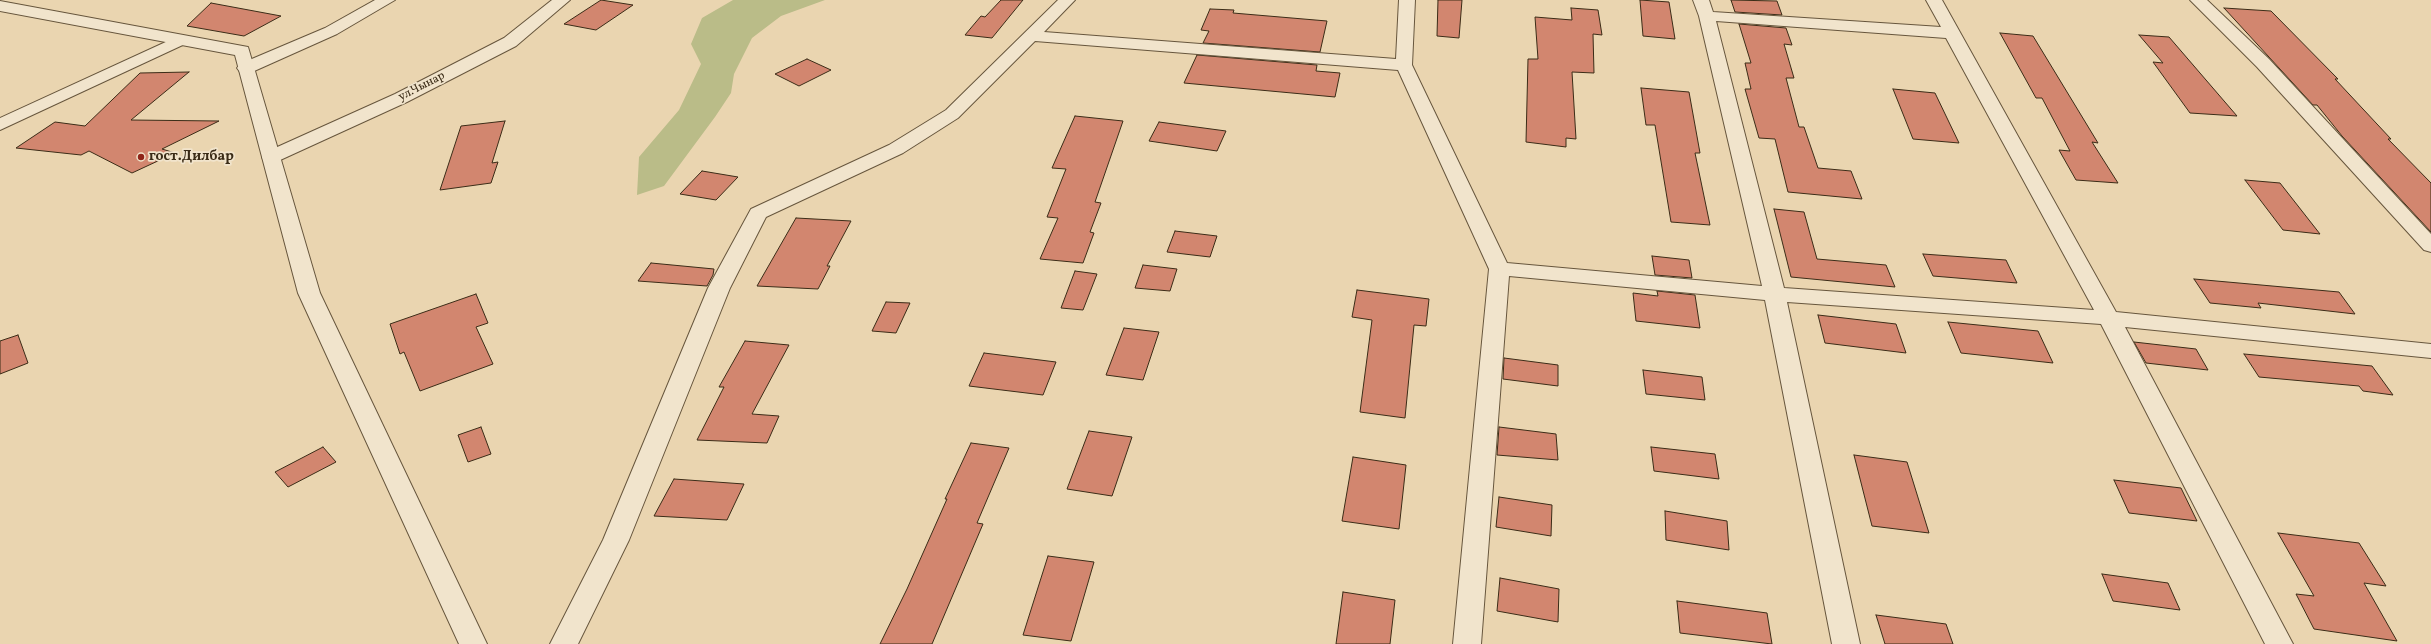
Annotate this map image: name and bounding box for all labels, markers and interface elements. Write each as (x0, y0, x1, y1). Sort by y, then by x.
street label: ул.Чынар (396, 69, 448, 105)
place label: гост.Дилбар (149, 149, 234, 165)
marker: гост.Дилбар (136, 152, 146, 162)

